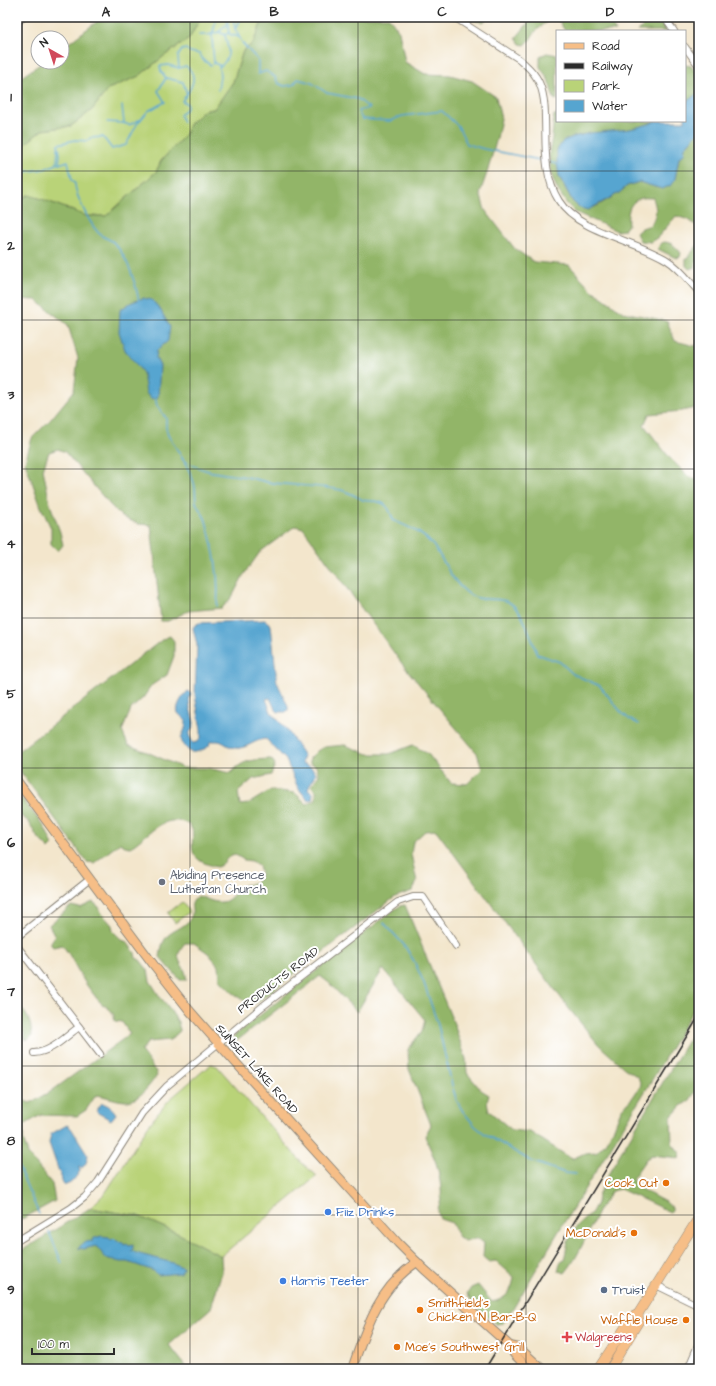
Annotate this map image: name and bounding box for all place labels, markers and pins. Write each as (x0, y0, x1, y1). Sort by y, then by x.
place label: Abiding Presence Lutheran Church (170, 867, 266, 898)
marker: Abiding Presence Lutheran Church (157, 877, 167, 887)
place label: Cook Out (605, 1175, 658, 1192)
marker: Cook Out (661, 1178, 671, 1188)
place label: Fiiz Drinks (336, 1204, 394, 1221)
marker: Fiiz Drinks (323, 1207, 333, 1217)
place label: McDonald's (566, 1225, 626, 1242)
marker: McDonald's (629, 1228, 639, 1238)
place label: Harris Teeter (291, 1273, 369, 1290)
marker: Harris Teeter (278, 1276, 288, 1286)
place label: Truist (612, 1282, 645, 1299)
marker: Truist (599, 1285, 609, 1295)
place label: Smithfield's Chicken 'N Bar-B-Q (428, 1295, 537, 1326)
marker: Smithfield's Chicken 'N Bar-B-Q (415, 1305, 425, 1315)
place label: Waffle House (601, 1312, 679, 1329)
marker: Waffle House (681, 1315, 691, 1325)
place label: Walgreens (575, 1329, 632, 1347)
marker: Walgreens (562, 1332, 572, 1342)
place label: Moe's Southwest Grill (405, 1339, 525, 1356)
marker: Moe's Southwest Grill (392, 1342, 402, 1352)

